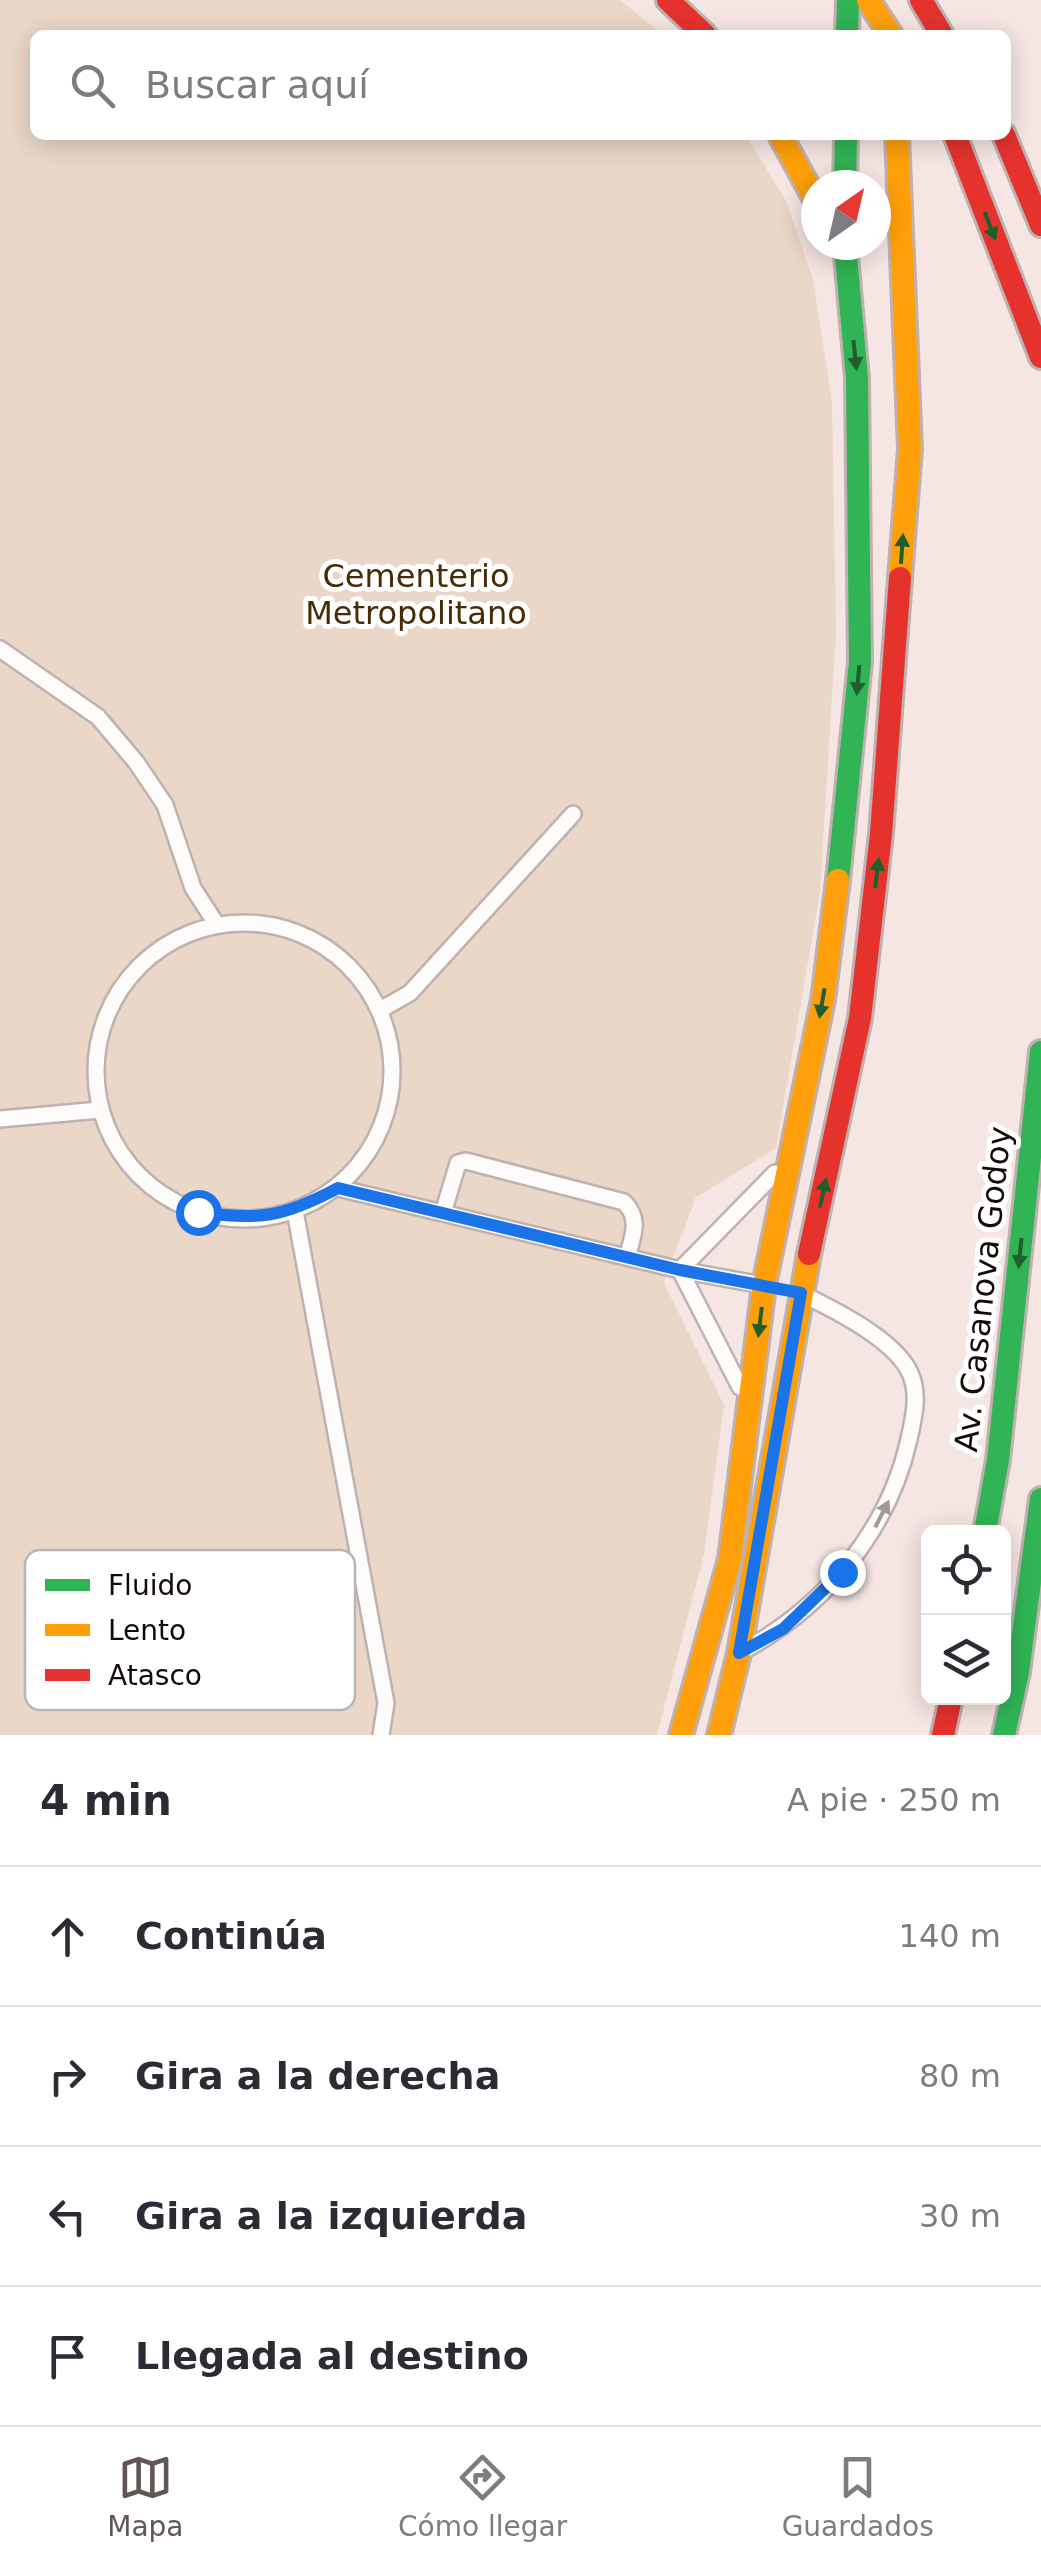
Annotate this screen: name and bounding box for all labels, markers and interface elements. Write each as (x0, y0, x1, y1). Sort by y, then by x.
search box (30, 30, 1011, 140)
icon: search (65, 58, 120, 113)
text: Buscar aquí (145, 63, 369, 107)
north arrow (801, 170, 891, 260)
one-way arrow (983, 211, 998, 241)
one-way arrow (847, 340, 863, 372)
one-way arrow (895, 532, 911, 564)
park label: Cementerio Metropolitano (305, 557, 527, 632)
one-way arrow (850, 665, 866, 697)
one-way arrow (869, 856, 885, 888)
one-way arrow (814, 988, 829, 1019)
street label: Av. Casanova Godoy (947, 1124, 1019, 1454)
one-way arrow (815, 1177, 831, 1208)
route start (176, 1190, 222, 1236)
one-way arrow (1012, 1238, 1028, 1270)
one-way arrow (752, 1307, 768, 1338)
one-way arrow (873, 1500, 890, 1529)
map controls (921, 1525, 1011, 1705)
button: locate (921, 1525, 1011, 1615)
legend (25, 1550, 355, 1710)
route end (820, 1550, 866, 1596)
text: Fluido (108, 1569, 192, 1602)
text: Lento (108, 1614, 186, 1647)
button: layers (921, 1615, 1011, 1705)
text: Atasco (108, 1659, 202, 1692)
text: 4 min (40, 1776, 172, 1825)
text: A pie · 250 m (787, 1781, 1001, 1819)
icon: ahead (40, 1909, 95, 1964)
text: Continúa (135, 1914, 327, 1958)
text: 140 m (899, 1917, 1001, 1955)
icon: right (40, 2049, 95, 2104)
text: Gira a la derecha (135, 2054, 500, 2098)
text: 80 m (919, 2057, 1001, 2095)
icon: left (40, 2189, 95, 2244)
text: Gira a la izquierda (135, 2194, 527, 2238)
text: 30 m (919, 2197, 1001, 2235)
icon: arrive (40, 2329, 95, 2384)
text: Llegada al destino (135, 2334, 529, 2378)
tab: Mapa (107, 2450, 183, 2543)
tab: Cómo llegar (398, 2450, 567, 2543)
tab: Guardados (782, 2450, 934, 2543)

